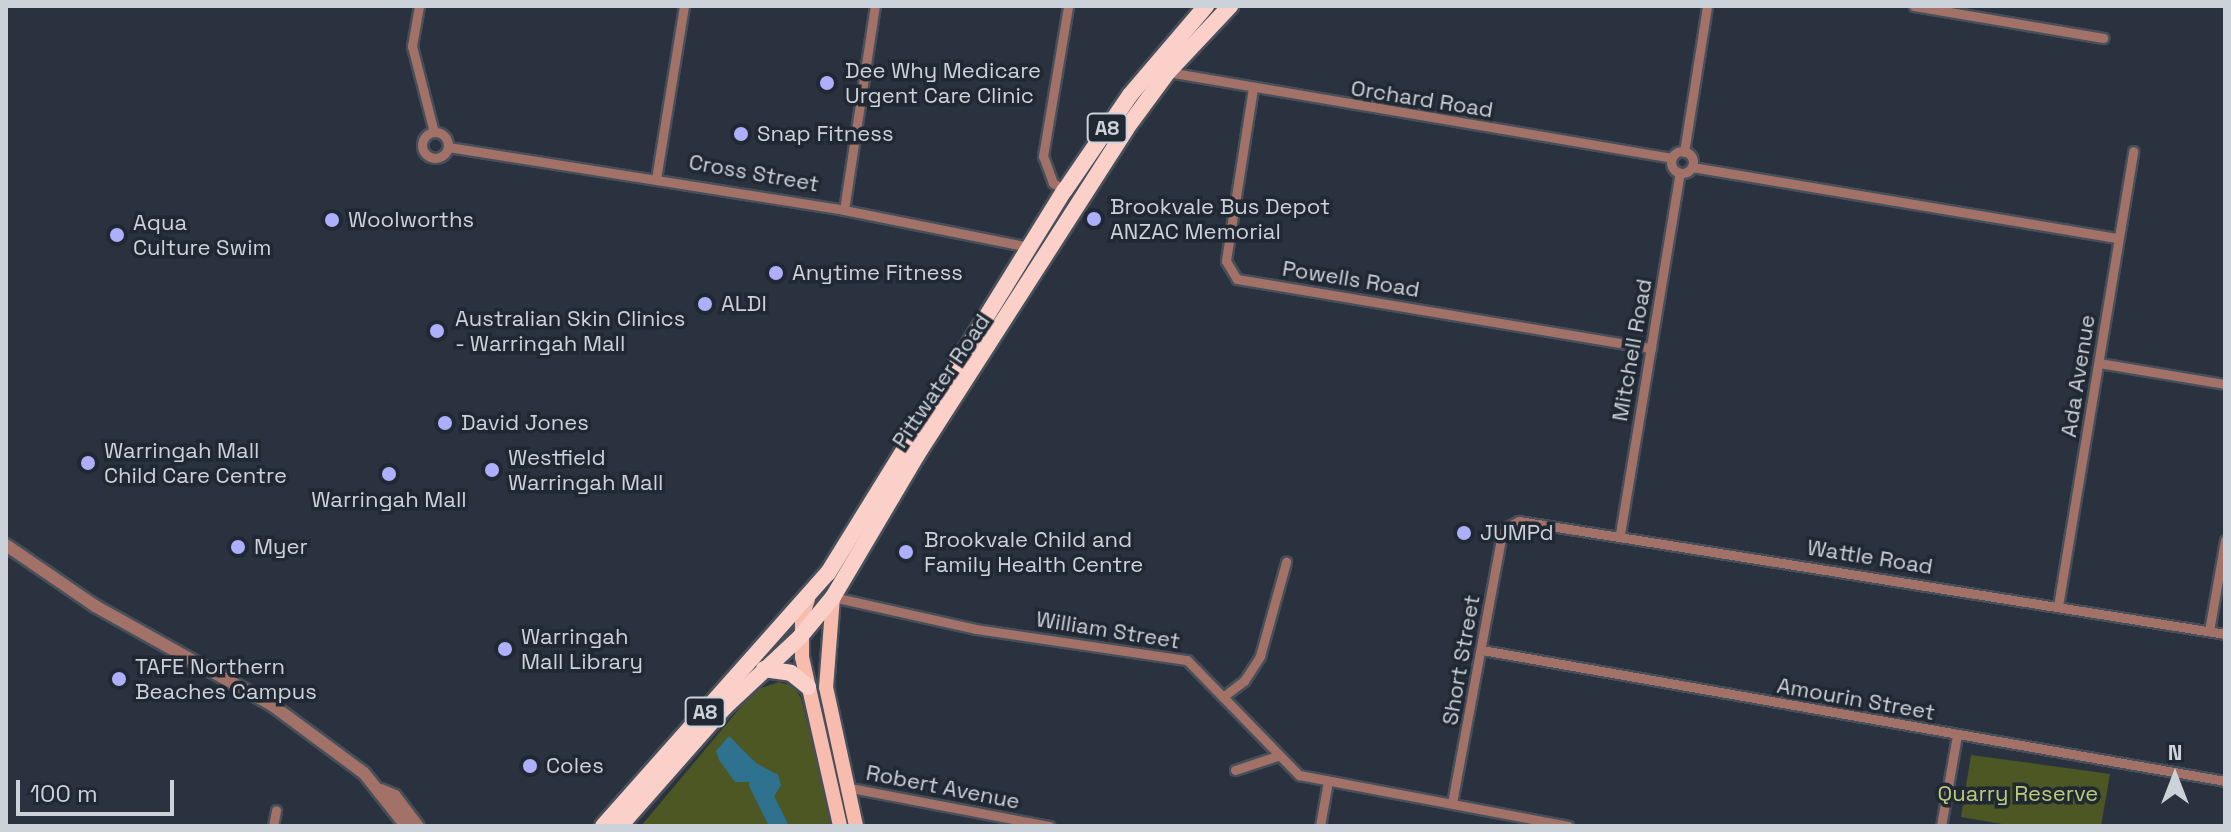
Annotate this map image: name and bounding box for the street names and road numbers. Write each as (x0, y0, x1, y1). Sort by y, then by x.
street label: Orchard Road (1349, 75, 1495, 123)
road number: A8 (1085, 112, 1129, 144)
street label: Cross Street (687, 149, 821, 197)
street label: Powells Road (1280, 255, 1422, 303)
street label: Mitchell Road (1606, 277, 1658, 423)
street label: Pittwater Road (886, 309, 996, 453)
street label: Ada Avenue (2055, 313, 2101, 439)
street label: Wattle Road (1805, 534, 1935, 580)
street label: Short Street (1437, 593, 1485, 727)
street label: William Street (1034, 606, 1182, 654)
street label: Amourin Street (1775, 672, 1937, 726)
road number: A8 (683, 696, 727, 728)
street label: Robert Avenue (864, 759, 1022, 815)

